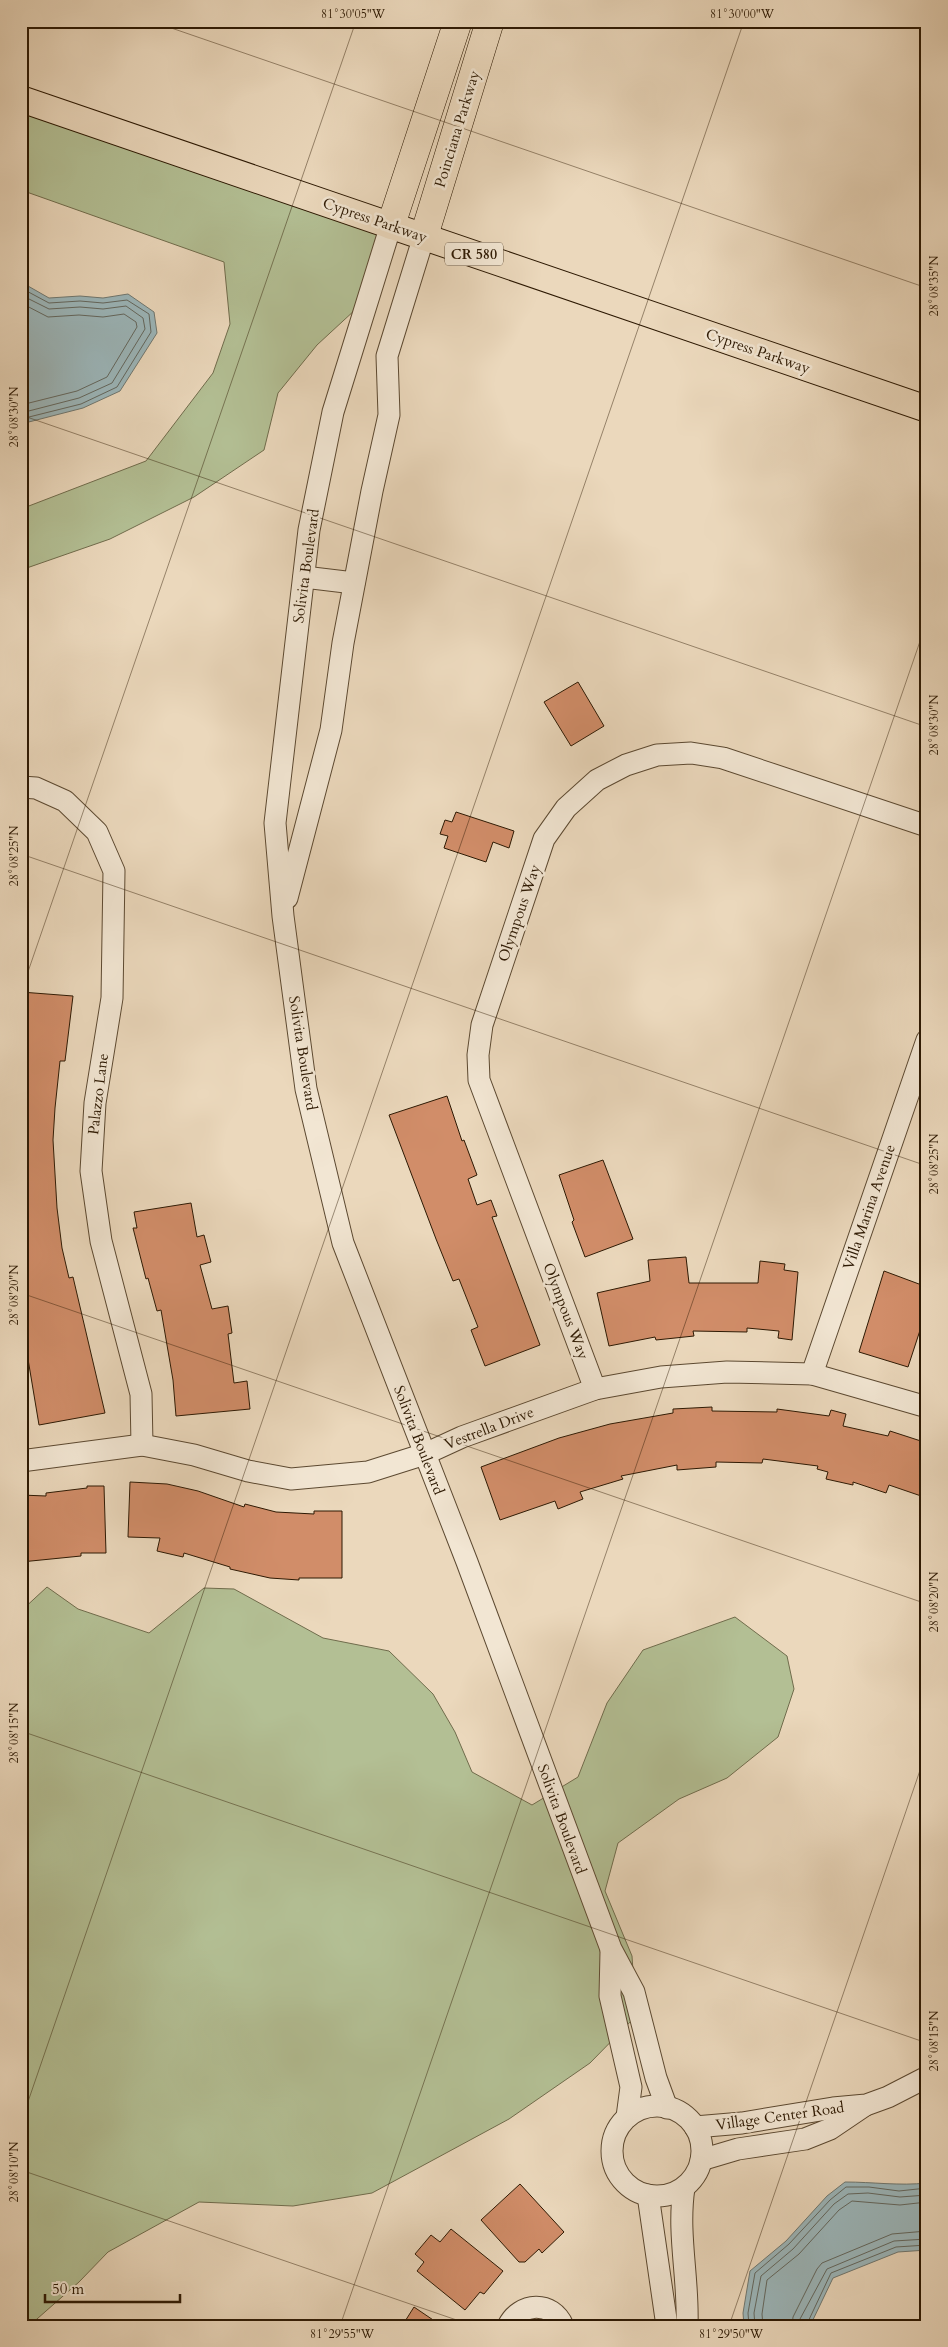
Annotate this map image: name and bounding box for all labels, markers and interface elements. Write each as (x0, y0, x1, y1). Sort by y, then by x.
text: 81°30'05"W (321, 6, 386, 22)
text: 81°30'00"W (710, 6, 775, 22)
street label: Poinciana Parkway (430, 68, 484, 190)
street label: Cypress Parkway (320, 193, 430, 247)
road number: CR 580 (445, 242, 503, 266)
text: 28°08'35"N (926, 255, 942, 316)
street label: Cypress Parkway (703, 324, 813, 378)
text: 28°08'30"N (6, 386, 22, 447)
street label: Solivita Boulevard (288, 507, 324, 625)
text: 28°08'30"N (926, 694, 942, 755)
text: 28°08'25"N (6, 825, 22, 886)
street label: Olympous Way (493, 862, 545, 964)
street label: Solivita Boulevard (284, 994, 322, 1112)
street label: Palazzo Lane (83, 1052, 113, 1136)
text: 28°08'25"N (926, 1133, 942, 1194)
street label: Villa Marina Avenue (838, 1141, 900, 1272)
street label: Olympous Way (538, 1260, 594, 1362)
text: 28°08'20"N (6, 1264, 22, 1325)
street label: Solivita Boulevard (389, 1383, 449, 1497)
street label: Vestrella Drive (441, 1402, 537, 1454)
text: 28°08'20"N (926, 1571, 942, 1632)
text: 28°08'15"N (6, 1702, 22, 1763)
street label: Solivita Boulevard (533, 1761, 591, 1877)
text: 28°08'15"N (926, 2010, 942, 2071)
street label: Village Center Road (715, 2097, 845, 2135)
text: 28°08'10"N (6, 2141, 22, 2202)
scale bar (45, 2272, 180, 2304)
text: 50 m (52, 2279, 84, 2299)
text: 81°29'55"W (310, 2326, 375, 2342)
text: 81°29'50"W (699, 2326, 764, 2342)

